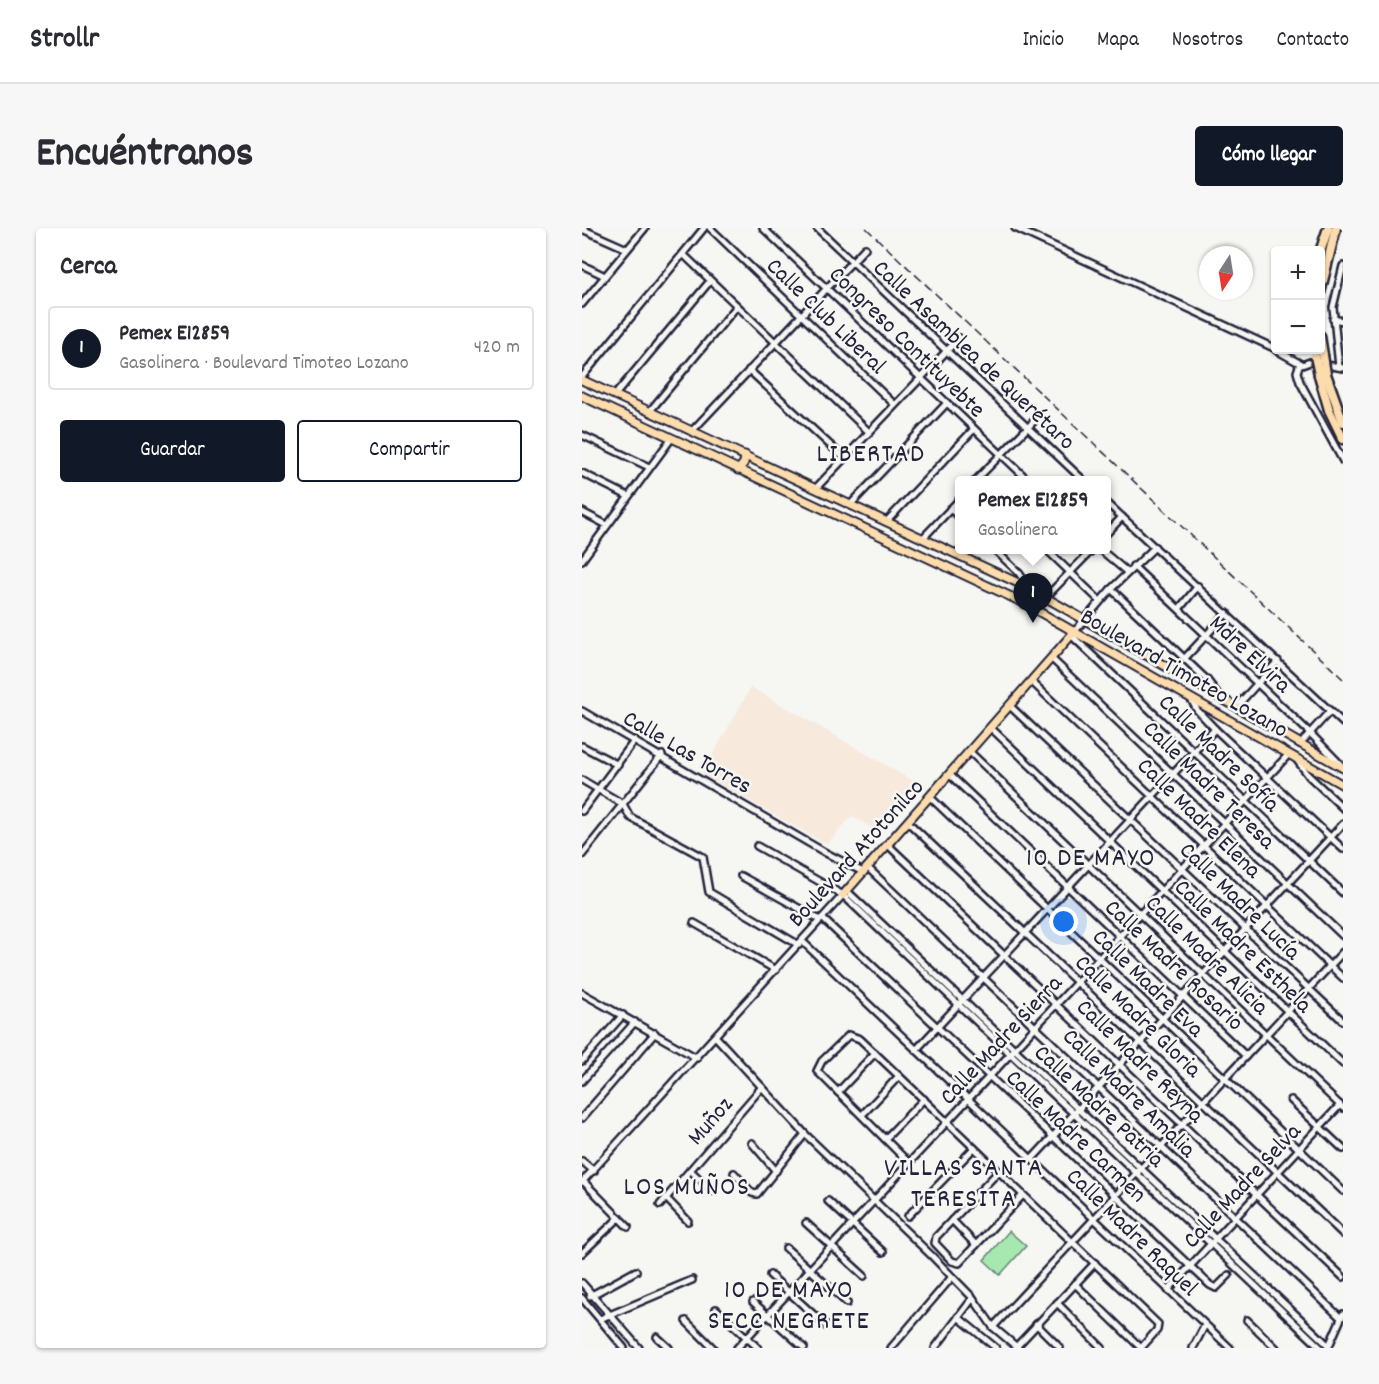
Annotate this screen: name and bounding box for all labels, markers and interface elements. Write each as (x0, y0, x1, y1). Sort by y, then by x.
text: Strollr (30, 21, 99, 61)
text: Inicio (1022, 26, 1064, 56)
text: Mapa (1097, 26, 1139, 56)
text: Nosotros (1172, 26, 1243, 56)
text: Contacto (1276, 26, 1349, 56)
text: Encuéntranos (36, 126, 254, 186)
button: Cómo llegar (1195, 126, 1343, 186)
north arrow (1199, 246, 1253, 300)
map controls (1271, 246, 1325, 354)
button: + (1271, 246, 1325, 300)
text: Cerca (60, 249, 117, 286)
street label: Calle Club Liberal (757, 251, 893, 384)
street label: Calle Asamblea de Querétaro (864, 253, 1082, 459)
street label: Congreso Contituyebte (820, 259, 992, 427)
button: − (1271, 300, 1325, 354)
text: Pemex E12859 (119, 319, 230, 350)
text: 1 (79, 334, 84, 362)
text: 420 m (474, 334, 520, 362)
text: Gasolinera · Boulevard Timoteo Lozano (119, 350, 409, 378)
button: Guardar (60, 420, 285, 482)
button: Compartir (297, 420, 522, 482)
district label: LIBERTAD (816, 436, 926, 475)
popup (955, 476, 1111, 554)
text: Pemex E12859 (977, 486, 1089, 517)
text: Gasolinera (977, 517, 1057, 545)
pin: 1 (1014, 574, 1052, 623)
street label: Boulevard Timoteo Lozano (1073, 601, 1294, 748)
street label: Mdre Elvira (1200, 608, 1298, 703)
street label: Calle Madre Sofía (1149, 687, 1287, 822)
street label: Calle Las Torres (616, 703, 757, 804)
street label: Calle Madre Teresa (1134, 714, 1283, 859)
street label: Calle Madre Elena (1128, 751, 1268, 888)
street label: Boulevard Atotonilco (781, 772, 933, 936)
street label: Calle Madre Lucía (1170, 835, 1308, 970)
district label: 10 DE MAYO (1026, 840, 1156, 879)
street label: Calle Madre Esthela (1165, 872, 1319, 1023)
street label: Calle Madre Alicia (1136, 888, 1276, 1025)
street label: Calle Madre Rosario (1096, 892, 1250, 1040)
your location (1049, 907, 1078, 936)
street label: Calle Madre Eva (1083, 922, 1211, 1047)
street label: Calle Madre Gloria (1066, 948, 1209, 1087)
street label: Calle Madre Sierra (933, 968, 1072, 1114)
street label: Calle Madre Reyna (1067, 992, 1211, 1133)
street label: Calle Madre Amalia (1053, 1021, 1203, 1167)
street label: Calle Madre Patria (1025, 1038, 1171, 1177)
street label: Calle Madre Carmen (997, 1063, 1153, 1212)
street label: Muñoz (680, 1090, 742, 1154)
street label: Calle Madre Selva (1176, 1116, 1311, 1257)
district label: VILLAS SANTA TERESITA (884, 1150, 1044, 1220)
street label: Calle Madre Raquel (1057, 1161, 1205, 1305)
district label: LOS MUÑOS (624, 1169, 750, 1208)
district label: 10 DE MAYO SECC NEGRETE (708, 1272, 870, 1342)

